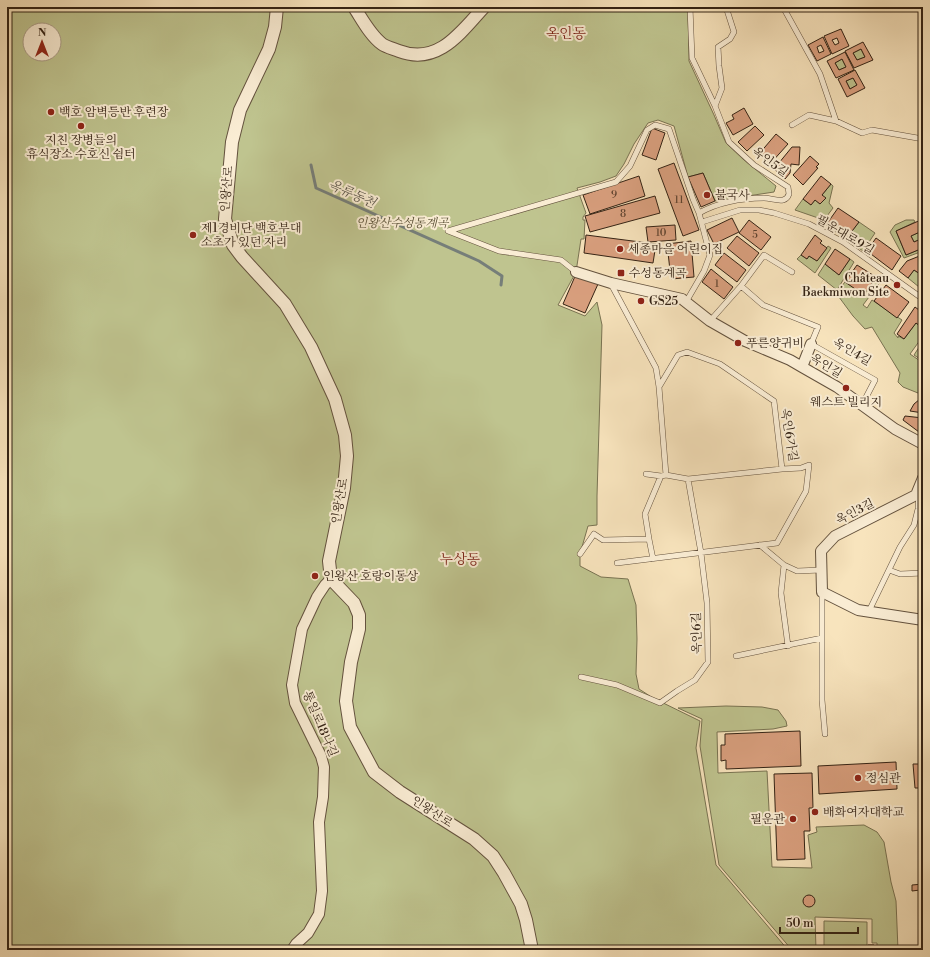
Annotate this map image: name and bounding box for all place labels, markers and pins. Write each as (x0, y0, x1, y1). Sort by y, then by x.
place label: 백호 암벽등반 후련장 (59, 105, 169, 120)
marker: 백호 암벽등반 후련장 (46, 107, 56, 117)
marker: 지친 장병들의 휴식장소 수호신 쉼터 (76, 121, 86, 131)
place label: 지친 장병들의 휴식장소 수호신 쉼터 (26, 133, 136, 162)
place label: 불국사 (715, 188, 750, 203)
marker: 불국사 (702, 190, 712, 200)
place label: 제1경비단 백호부대 소초가 있던 자리 (201, 221, 301, 250)
marker: 제1경비단 백호부대 소초가 있던 자리 (188, 230, 198, 240)
place label: 세종마을 어린이집 (628, 242, 723, 257)
marker: 세종마을 어린이집 (615, 244, 625, 254)
place label: 수성동계곡 (629, 266, 687, 281)
marker: 수성동계곡 (616, 268, 626, 278)
place label: Château Baekmiwon Site (801, 271, 889, 300)
marker: Château Baekmiwon Site (892, 280, 902, 290)
place label: GS25 (649, 294, 679, 309)
marker: GS25 (636, 296, 646, 306)
place label: 푸른양귀비 (746, 336, 804, 351)
marker: 푸른양귀비 (733, 338, 743, 348)
marker: 웨스트 빌리지 (841, 383, 851, 393)
place label: 웨스트 빌리지 (810, 395, 882, 410)
place label: 인왕산 호랑이동상 (323, 569, 419, 584)
marker: 인왕산 호랑이동상 (310, 571, 320, 581)
place label: 정심관 (866, 771, 901, 786)
marker: 정심관 (853, 773, 863, 783)
place label: 배화여자대학교 (823, 805, 905, 820)
marker: 배화여자대학교 (810, 807, 820, 817)
place label: 필운관 (750, 812, 785, 827)
marker: 필운관 (788, 814, 798, 824)

